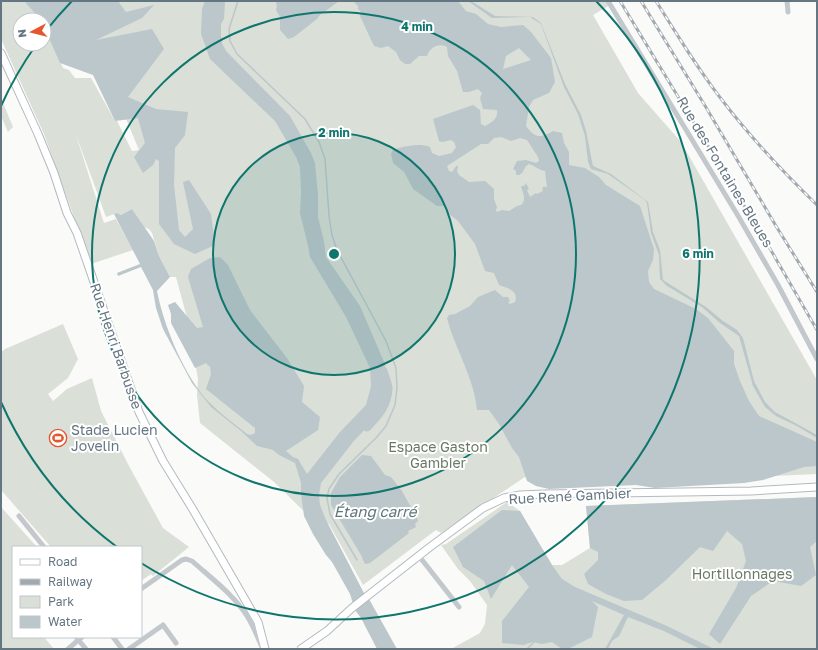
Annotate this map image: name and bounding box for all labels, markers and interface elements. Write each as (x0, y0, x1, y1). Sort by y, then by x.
north arrow (12, 12, 52, 52)
text: 4 min (401, 19, 433, 34)
text: N (15, 28, 29, 38)
street label: Rue des Fontaines Bleues (674, 93, 777, 250)
text: 2 min (318, 125, 350, 140)
text: 6 min (682, 246, 714, 261)
centre of rings (327, 247, 341, 261)
street label: Rue Henri Barbusse (87, 281, 146, 411)
place label: Stade Lucien Jovelin (71, 421, 158, 454)
sports icon: Stade Lucien Jovelin (48, 428, 68, 448)
park label: Espace Gaston Gambier (388, 438, 488, 471)
street label: Rue René Gambier (508, 484, 632, 507)
water label: Étang carré (334, 502, 418, 521)
legend (12, 546, 142, 638)
text: Road (48, 554, 77, 569)
park label: Hortillonnages (692, 565, 792, 582)
text: Railway (48, 574, 93, 589)
text: Park (48, 594, 74, 609)
text: Water (48, 614, 82, 629)

